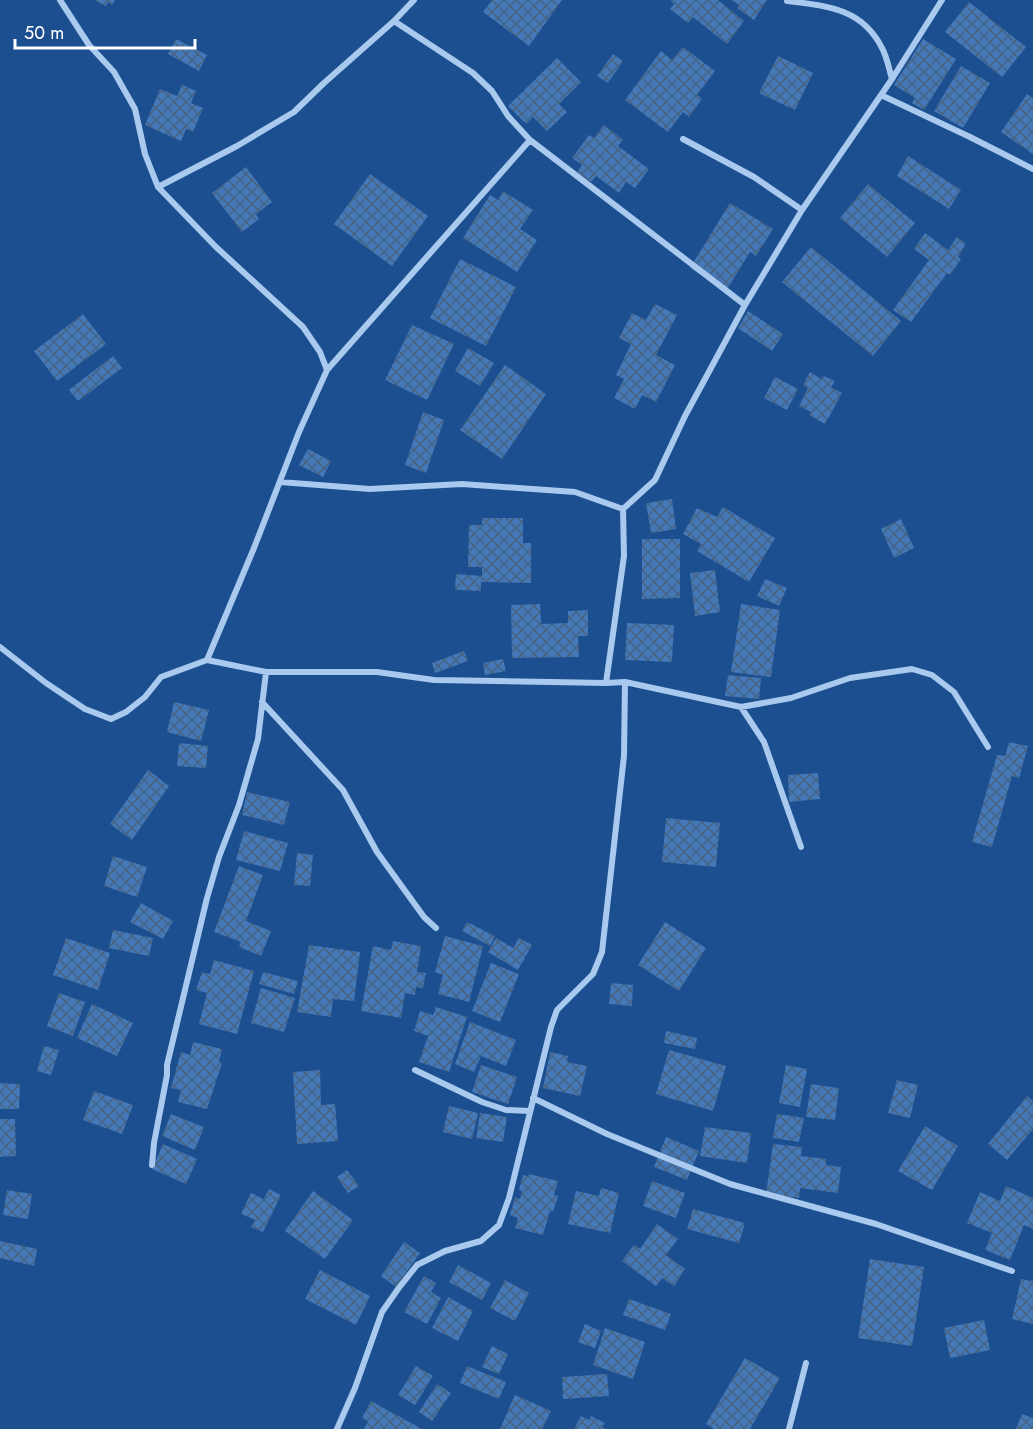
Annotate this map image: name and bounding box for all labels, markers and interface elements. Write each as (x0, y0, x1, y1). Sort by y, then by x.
scale bar (15, 12, 195, 50)
text: 50 m (24, 20, 64, 46)

